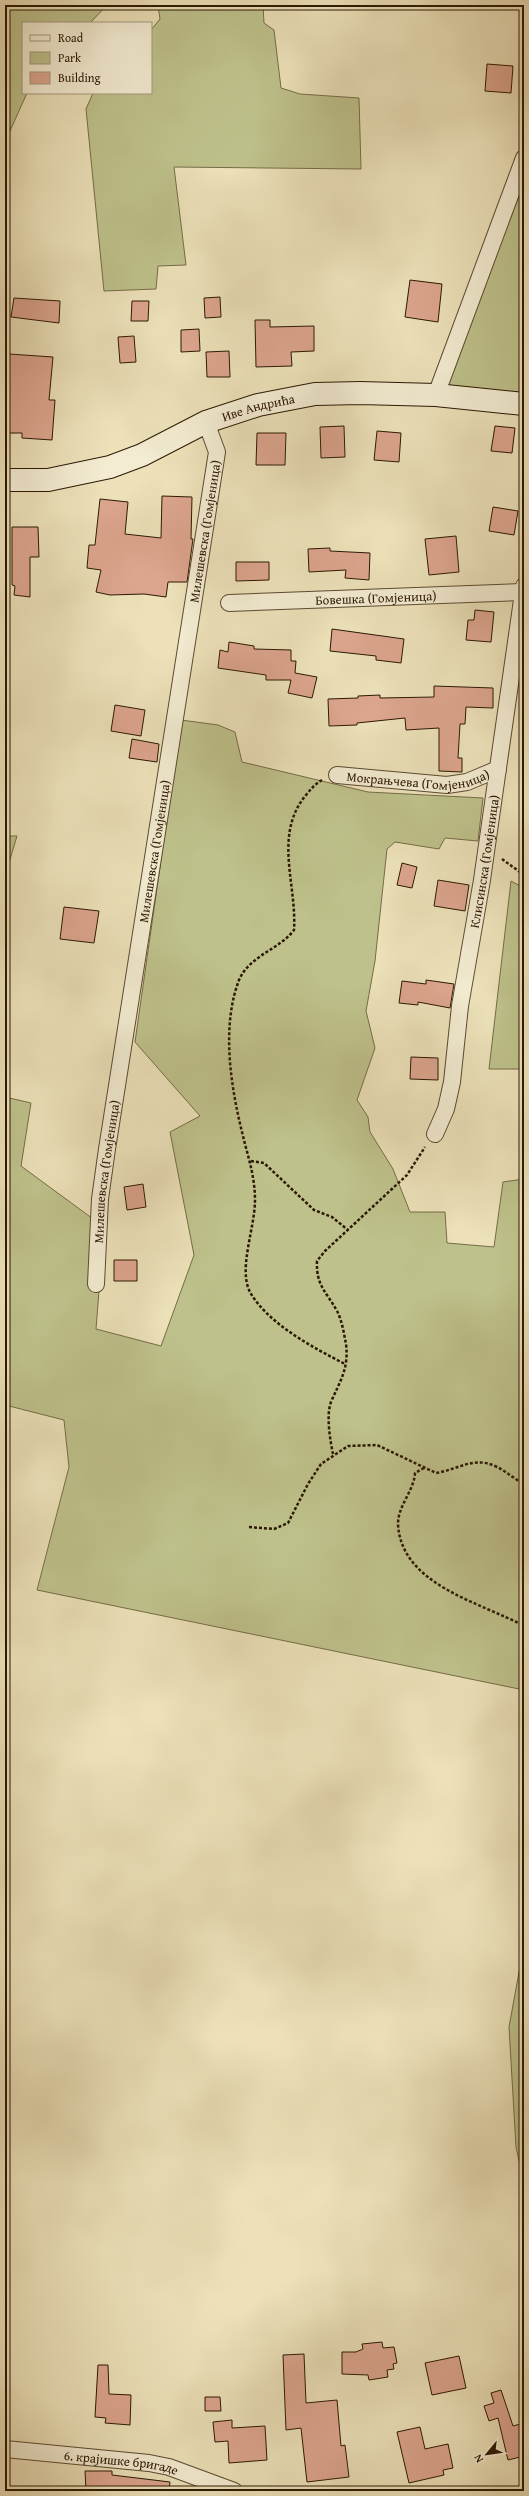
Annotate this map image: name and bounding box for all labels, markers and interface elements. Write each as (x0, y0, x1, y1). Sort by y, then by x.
legend (22, 22, 152, 94)
text: Road (58, 29, 84, 46)
text: Park (58, 49, 82, 66)
text: Building (58, 69, 101, 86)
street label: Иве Андрића (219, 389, 297, 426)
street label: Милешевска (Гомјеница) (184, 459, 226, 604)
street label: Бовешка (Гомјеница) (315, 586, 437, 610)
street label: Мокрањчева (Гомјеница) (346, 765, 493, 795)
street label: Милешевска (Гомјеница) (134, 779, 175, 924)
street label: Клисинска (Гомјеница) (465, 794, 504, 930)
street label: Милешевска (Гомјеница) (89, 1099, 125, 1244)
north arrow (467, 2434, 507, 2474)
street label: 6. крајишке бригаде (63, 2446, 181, 2480)
text: N (469, 2451, 487, 2466)

